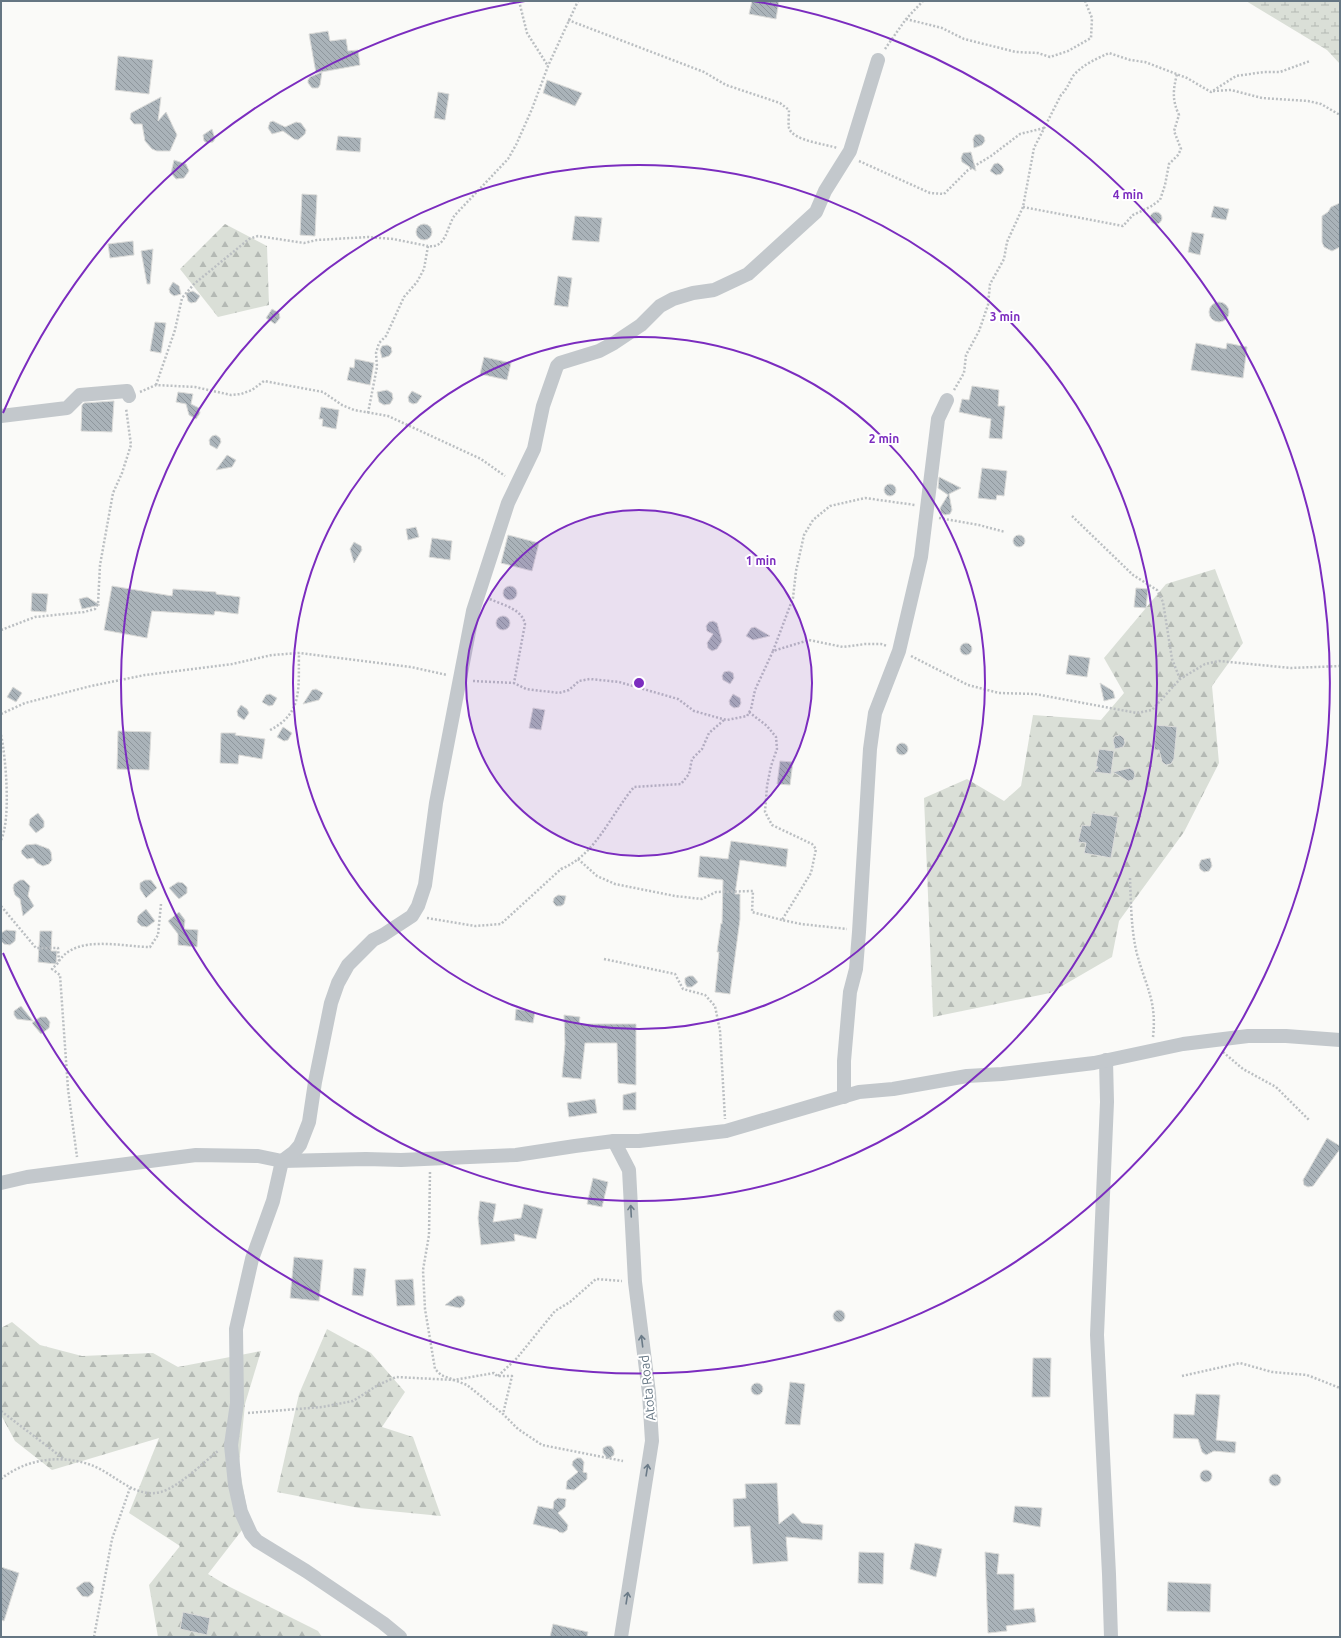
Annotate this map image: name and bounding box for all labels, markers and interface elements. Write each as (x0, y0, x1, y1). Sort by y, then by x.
text: 4 min (1113, 188, 1143, 201)
text: 3 min (990, 310, 1020, 323)
text: 2 min (869, 432, 899, 445)
text: 1 min (746, 554, 776, 567)
centre of rings (632, 676, 646, 690)
one-way arrow (627, 1205, 635, 1218)
one-way arrow (638, 1335, 646, 1348)
street label: Atota Road (637, 1355, 657, 1421)
one-way arrow (643, 1464, 651, 1477)
one-way arrow (623, 1592, 631, 1605)

